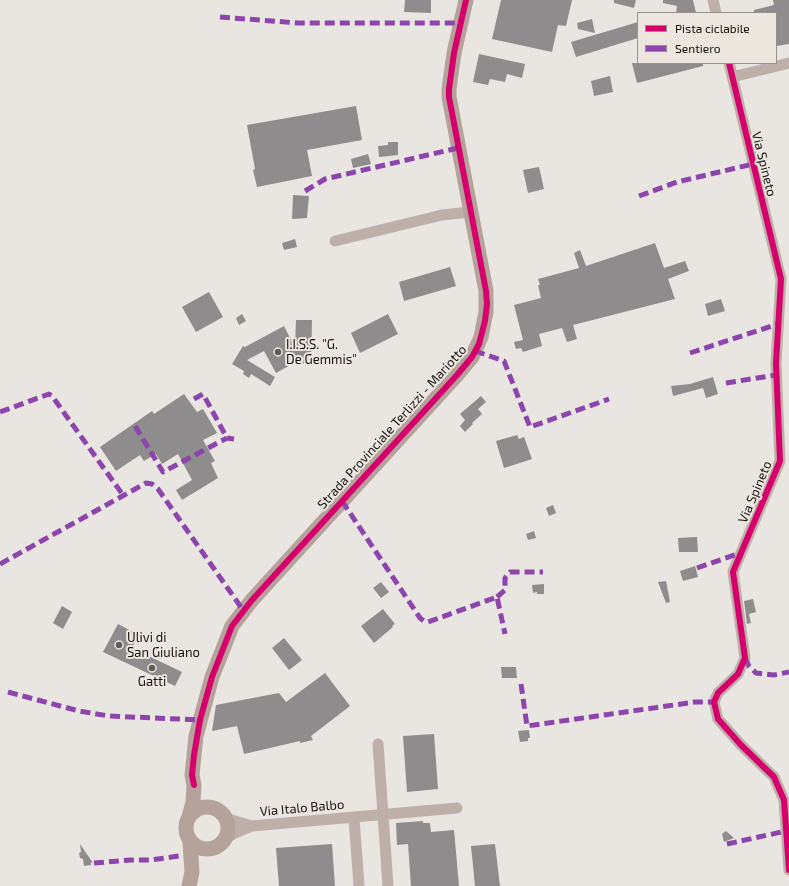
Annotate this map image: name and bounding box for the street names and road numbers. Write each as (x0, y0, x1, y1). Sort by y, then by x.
street label: Via Spineto (748, 130, 780, 198)
street label: Strada Provinciale Terlizzi - Mariotto (314, 342, 470, 512)
street label: Via Spineto (735, 459, 775, 525)
street label: Via Italo Balbo (259, 797, 345, 819)

